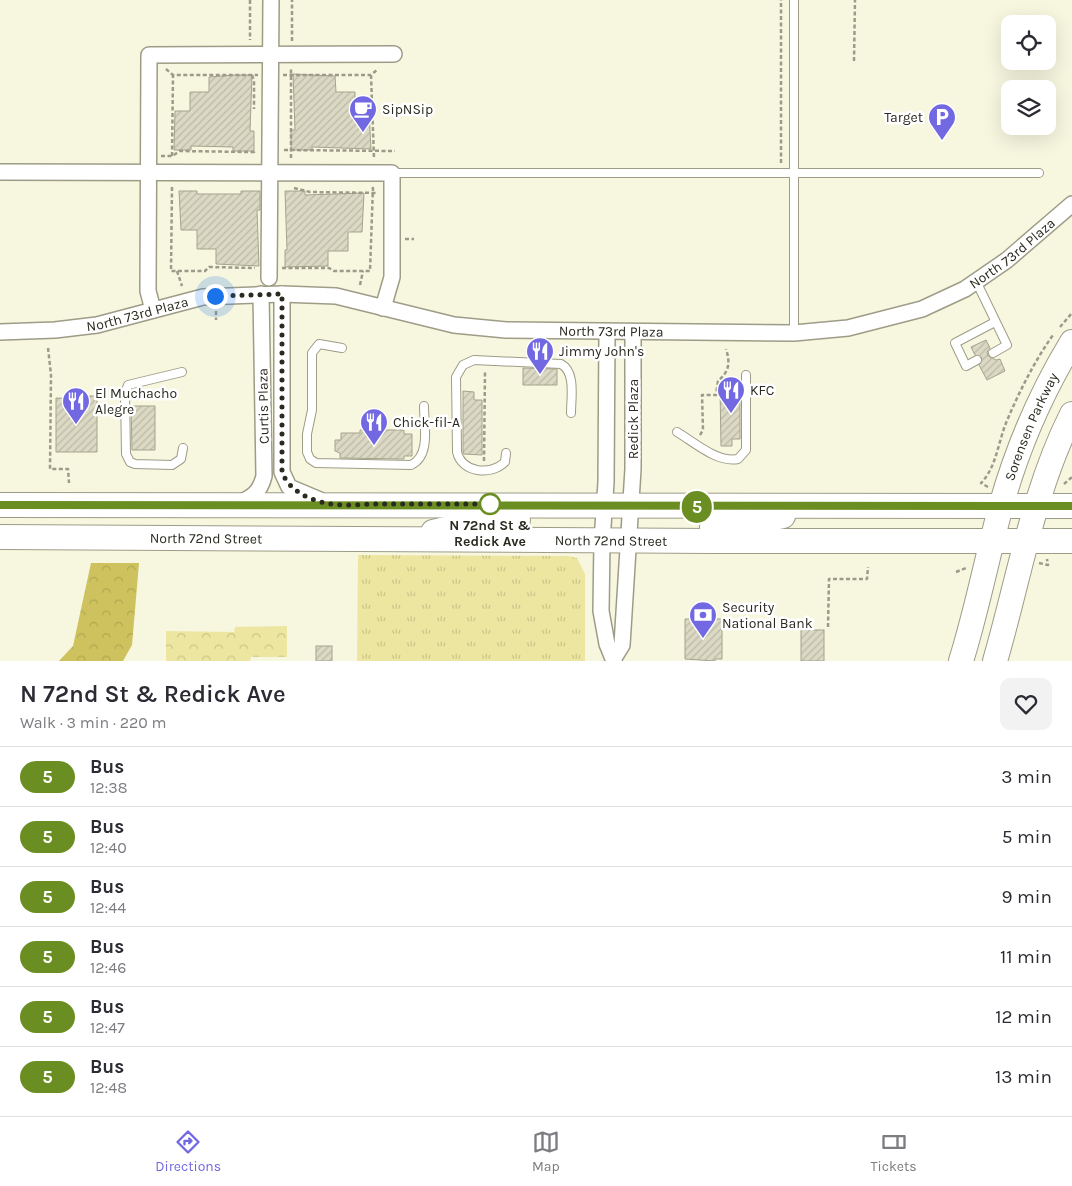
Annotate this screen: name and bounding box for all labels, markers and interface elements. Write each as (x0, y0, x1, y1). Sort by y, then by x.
map controls (1001, 15, 1056, 135)
button: locate (1001, 15, 1056, 70)
button: layers (1001, 80, 1056, 135)
cafe icon: SipNSip (348, 94, 378, 133)
place label: SipNSip (382, 101, 433, 118)
parking icon: Target (927, 102, 957, 141)
place label: Target (884, 109, 923, 126)
street label: North 73rd Plaza (966, 215, 1059, 293)
your location (203, 284, 228, 309)
street label: North 73rd Plaza (85, 293, 190, 335)
street label: North 73rd Plaza (559, 323, 664, 341)
restaurant icon: Jimmy John's (525, 336, 555, 375)
place label: Jimmy John's (559, 343, 644, 360)
street label: Curtis Plaza (254, 368, 273, 444)
street label: Sorensen Parkway (1001, 369, 1062, 483)
restaurant icon: KFC (716, 375, 746, 414)
street label: Redick Plaza (625, 379, 642, 459)
place label: KFC (750, 382, 774, 399)
place label: El Muchacho Alegre (95, 385, 177, 418)
restaurant icon: El Muchacho Alegre (61, 386, 91, 425)
restaurant icon: Chick-fil-A (359, 407, 389, 446)
place label: Chick-fil-A (393, 414, 460, 431)
line badge: 5 (681, 491, 713, 523)
marker: N 72nd St & Redick Ave (479, 493, 501, 515)
text: 5 (692, 496, 702, 518)
place label: N 72nd St & Redick Ave (449, 517, 531, 550)
street label: North 72nd Street (150, 530, 262, 547)
street label: North 72nd Street (555, 532, 667, 550)
place label: Security National Bank (722, 599, 813, 632)
bank icon: Security National Bank (688, 600, 718, 639)
button: heart (1000, 678, 1052, 730)
text: N 72nd St & Redick Ave (20, 680, 286, 708)
text: Walk · 3 min · 220 m (20, 713, 166, 732)
text: Bus (90, 756, 124, 778)
text: 5 (42, 766, 53, 788)
text: 3 min (1001, 766, 1052, 788)
text: 12:38 (90, 778, 128, 797)
text: Bus (90, 816, 124, 838)
text: 5 (42, 826, 53, 848)
text: 5 min (1002, 826, 1052, 848)
text: 12:40 (90, 838, 127, 857)
text: Bus (90, 876, 124, 898)
text: 5 (42, 886, 53, 908)
text: 9 min (1002, 886, 1052, 908)
text: 12:44 (90, 898, 126, 917)
text: Bus (90, 936, 124, 958)
text: 5 (42, 946, 53, 968)
text: 11 min (1000, 946, 1052, 968)
text: 12:46 (90, 958, 126, 977)
text: Bus (90, 996, 124, 1018)
text: 5 (42, 1006, 53, 1028)
text: 12 min (995, 1006, 1052, 1028)
text: 12:47 (90, 1018, 125, 1037)
text: Bus (90, 1056, 124, 1078)
text: 5 (42, 1066, 53, 1088)
text: 13 min (995, 1066, 1052, 1088)
text: 12:48 (90, 1078, 127, 1097)
tab: Directions (155, 1128, 221, 1175)
tab: Map (532, 1128, 560, 1175)
tab: Tickets (871, 1128, 917, 1175)

